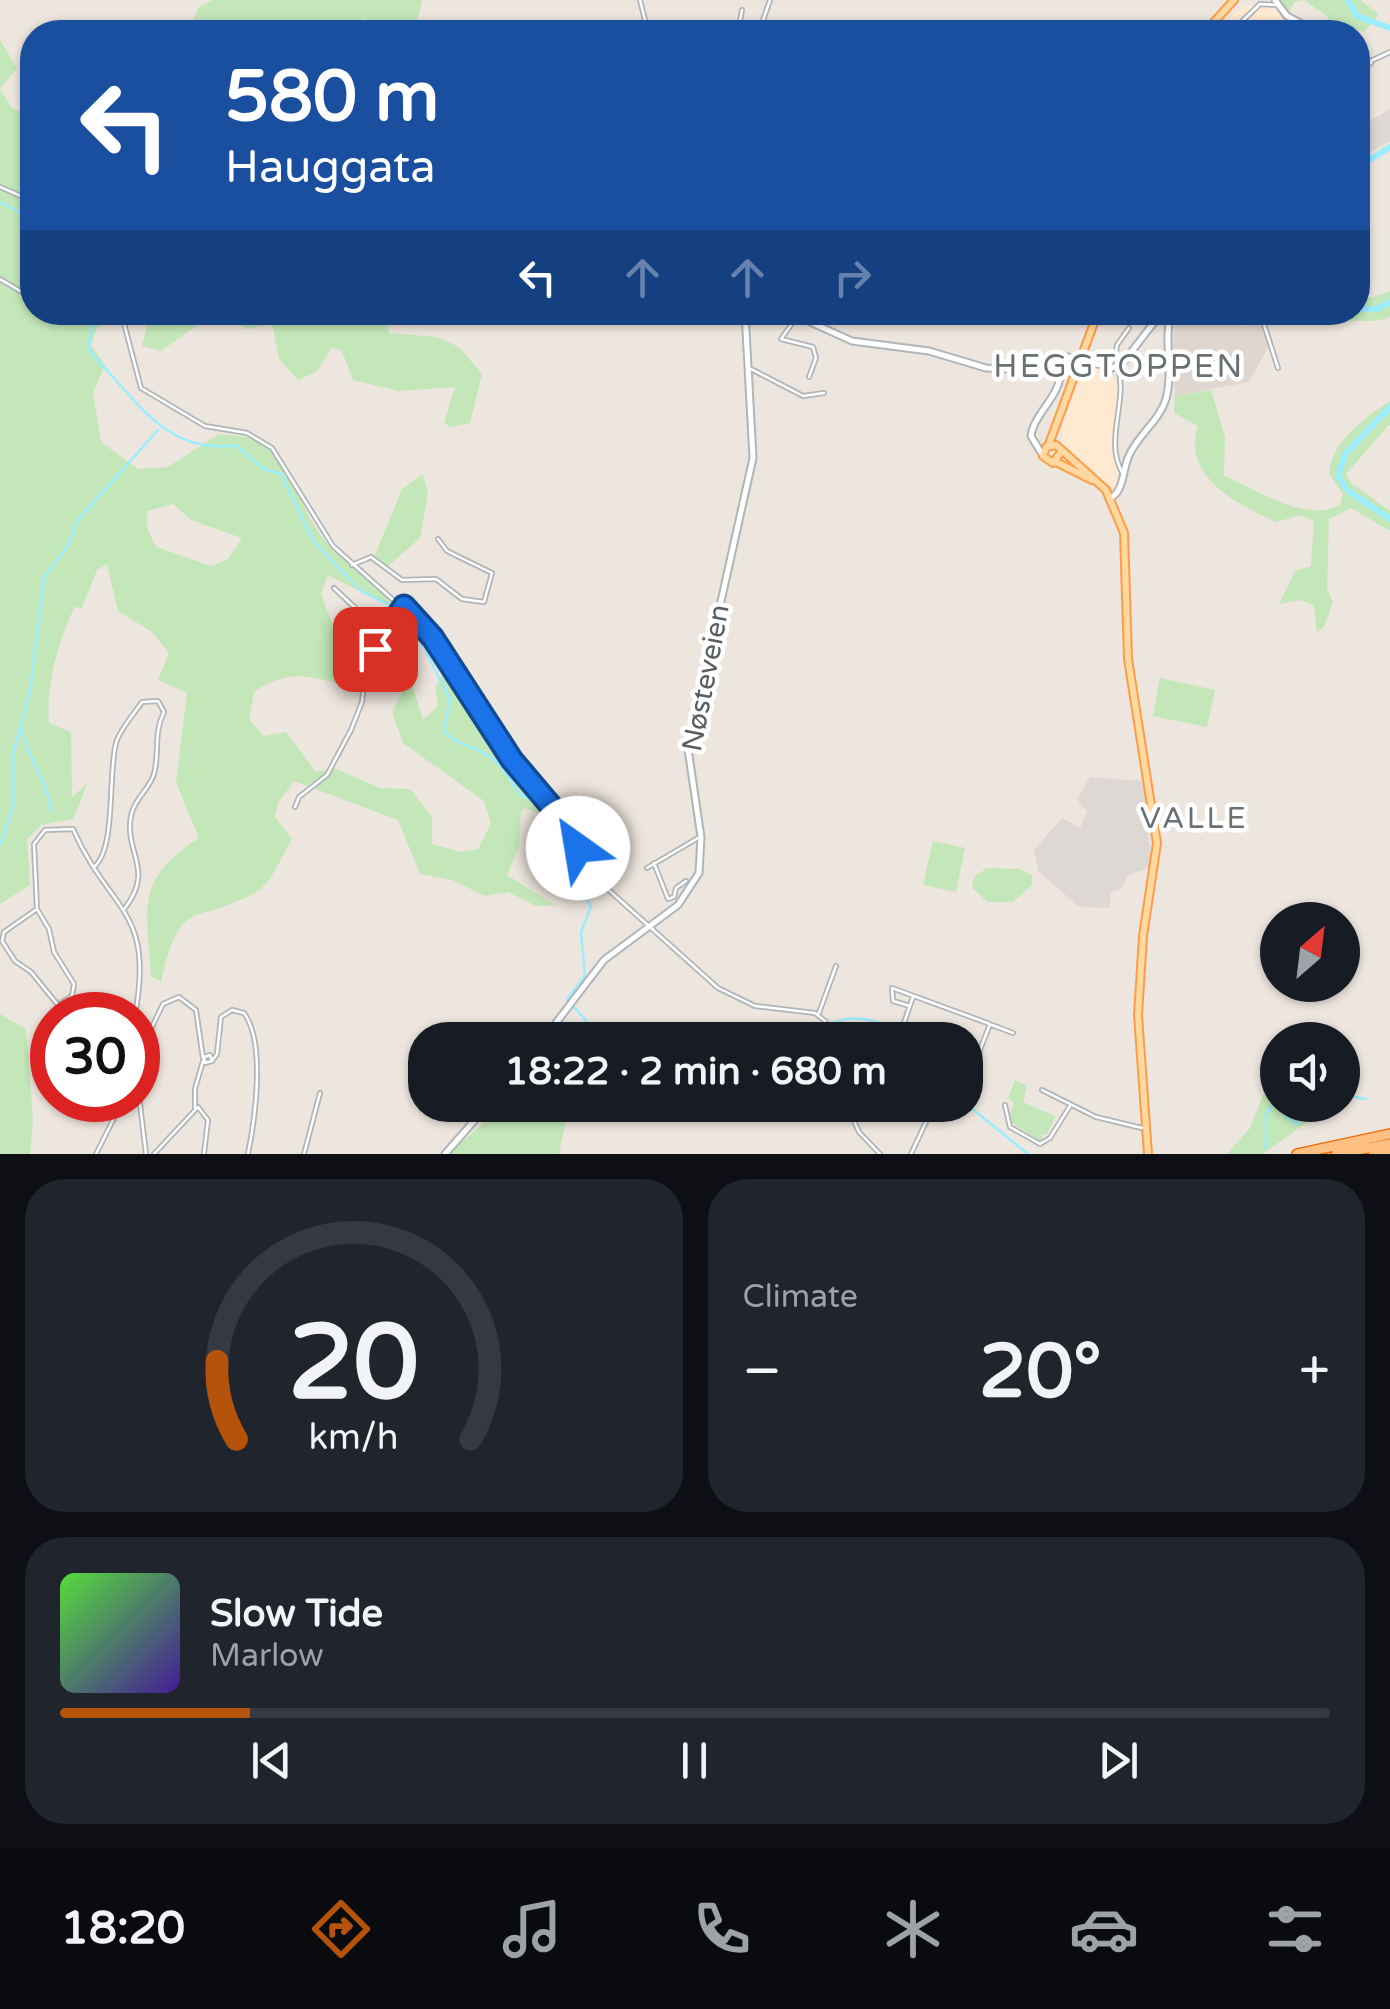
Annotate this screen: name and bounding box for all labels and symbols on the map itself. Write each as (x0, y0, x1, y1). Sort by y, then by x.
district label: HEGGTOPPEN (993, 348, 1245, 386)
street label: Nøsteveien (675, 602, 737, 754)
pin (333, 607, 418, 692)
position arrow (526, 796, 630, 900)
district label: VALLE (1140, 800, 1248, 837)
north arrow (1260, 902, 1360, 1002)
speed limit sign: 30 (30, 992, 160, 1122)

